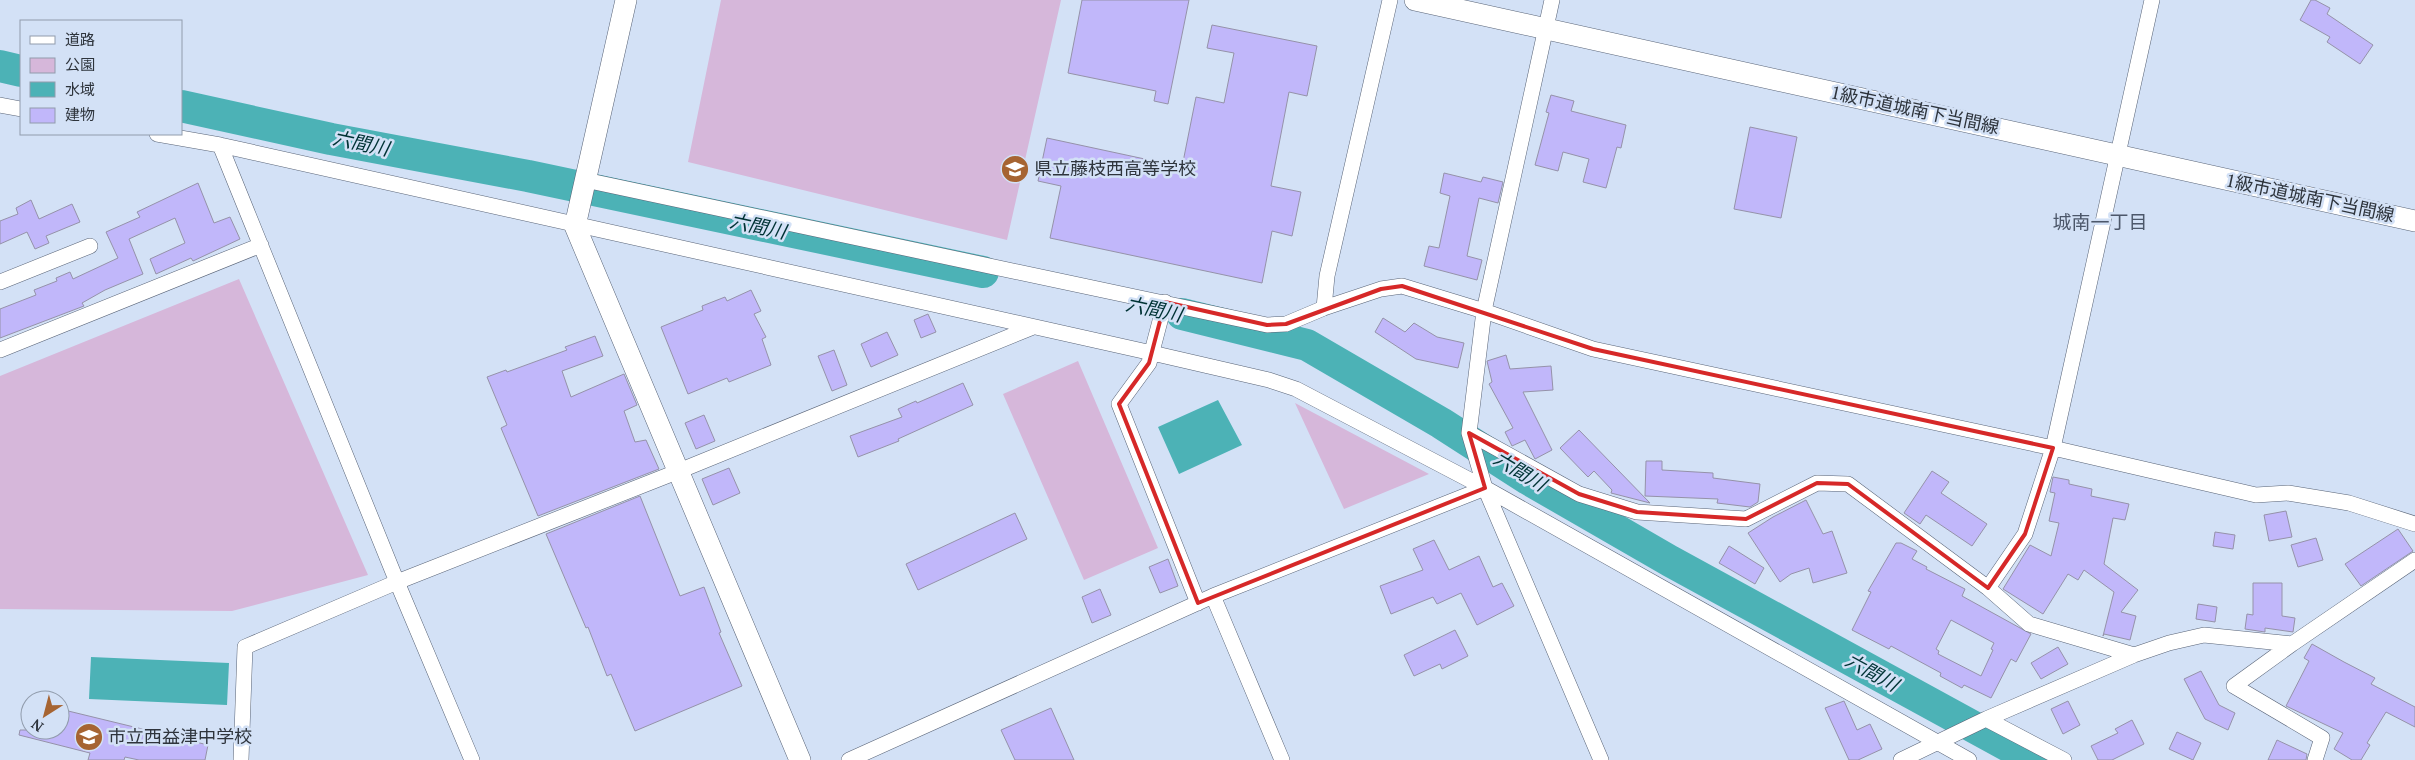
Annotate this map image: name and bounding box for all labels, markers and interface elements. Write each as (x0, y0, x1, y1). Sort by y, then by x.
legend (20, 20, 182, 135)
text: 道路 (65, 29, 95, 49)
text: 公園 (65, 54, 95, 74)
text: 水域 (65, 79, 95, 99)
street label: 1級市道城南下当間線 (1829, 79, 2002, 139)
text: 建物 (65, 104, 95, 124)
water label: 六間川 (331, 124, 394, 161)
school or university icon: 県立藤枝西高等学校 (1000, 154, 1030, 184)
place label: 県立藤枝西高等学校 (1034, 156, 1196, 180)
street label: 1級市道城南下当間線 (2224, 167, 2397, 227)
water label: 六間川 (728, 207, 791, 244)
district label: 城南一丁目 (2052, 209, 2148, 234)
water label: 六間川 (1124, 290, 1187, 327)
water label: 六間川 (1489, 445, 1553, 497)
water label: 六間川 (1841, 647, 1905, 697)
north arrow (20, 690, 70, 740)
text: N (27, 715, 47, 737)
school or university icon: 市立西益津中学校 (74, 722, 104, 752)
place label: 市立西益津中学校 (108, 724, 252, 748)

